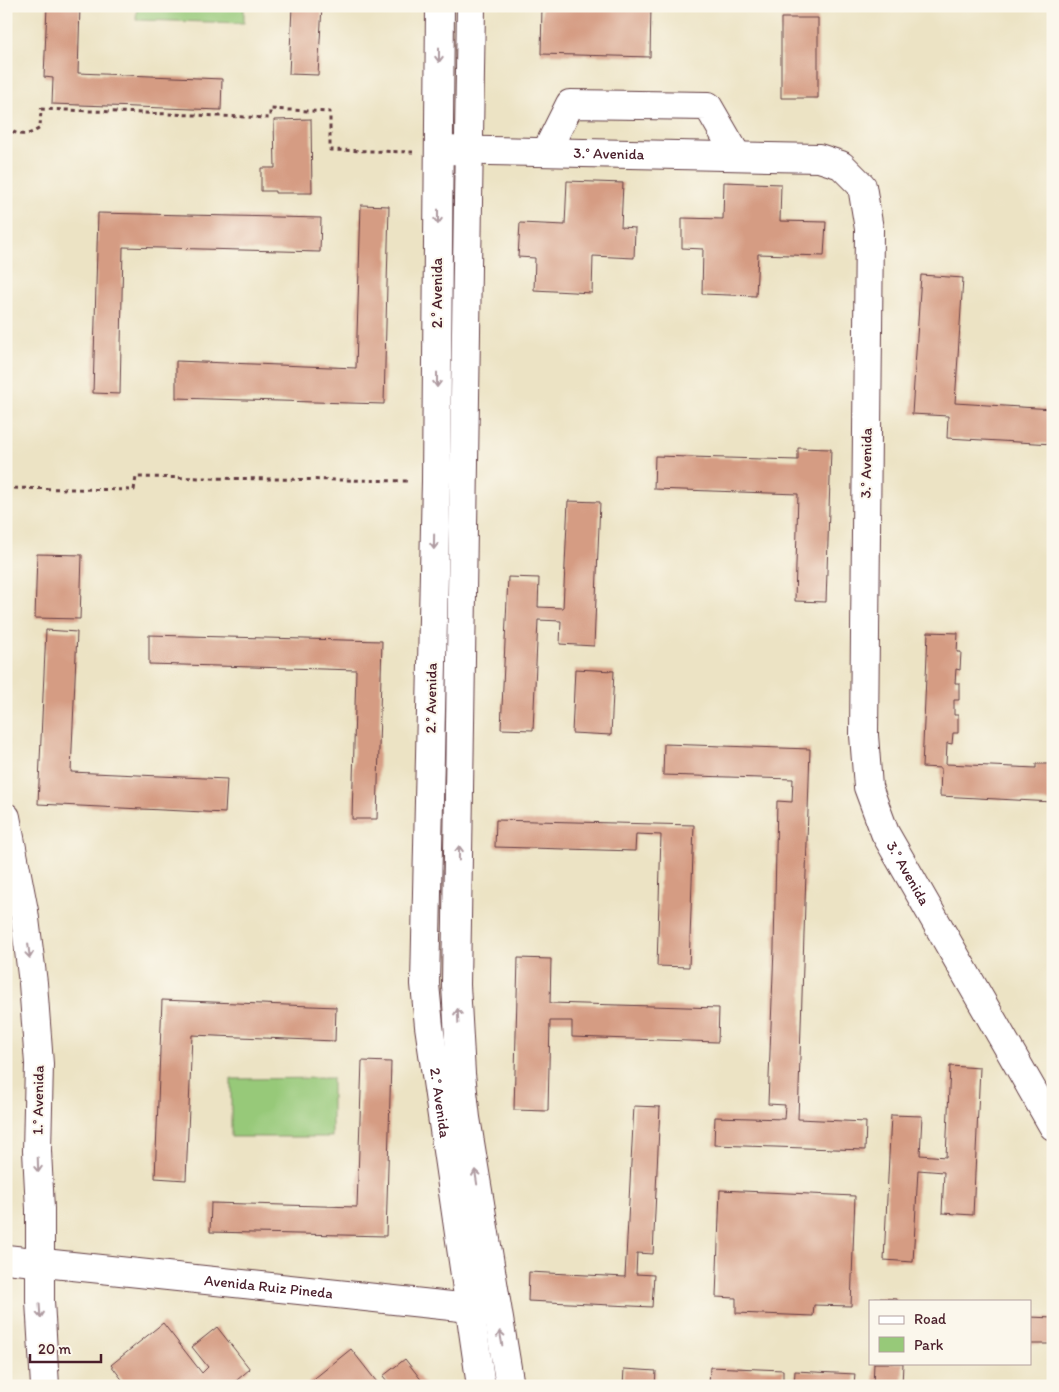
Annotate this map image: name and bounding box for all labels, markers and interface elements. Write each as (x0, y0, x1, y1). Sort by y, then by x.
one-way arrow (434, 46, 444, 63)
street label: 3.° Avenida (573, 144, 645, 163)
one-way arrow (433, 209, 443, 225)
street label: 2.° Avenida (428, 257, 446, 328)
one-way arrow (432, 372, 441, 388)
street label: 3.° Avenida (856, 427, 876, 499)
one-way arrow (430, 534, 439, 550)
street label: 2.° Avenida (421, 662, 441, 733)
street label: 3.° Avenida (883, 838, 934, 909)
one-way arrow (454, 846, 463, 862)
one-way arrow (24, 943, 34, 959)
one-way arrow (454, 1008, 463, 1024)
street label: 1.° Avenida (28, 1065, 48, 1135)
street label: 2.° Avenida (426, 1067, 454, 1139)
one-way arrow (33, 1157, 43, 1173)
one-way arrow (470, 1170, 480, 1186)
street label: Avenida Ruiz Pineda (203, 1271, 334, 1303)
legend (869, 1300, 1032, 1364)
one-way arrow (36, 1302, 45, 1318)
text: Road (914, 1310, 947, 1328)
one-way arrow (496, 1330, 506, 1346)
scale bar (30, 1332, 101, 1364)
text: Park (914, 1336, 944, 1354)
text: 20 m (38, 1340, 72, 1358)

